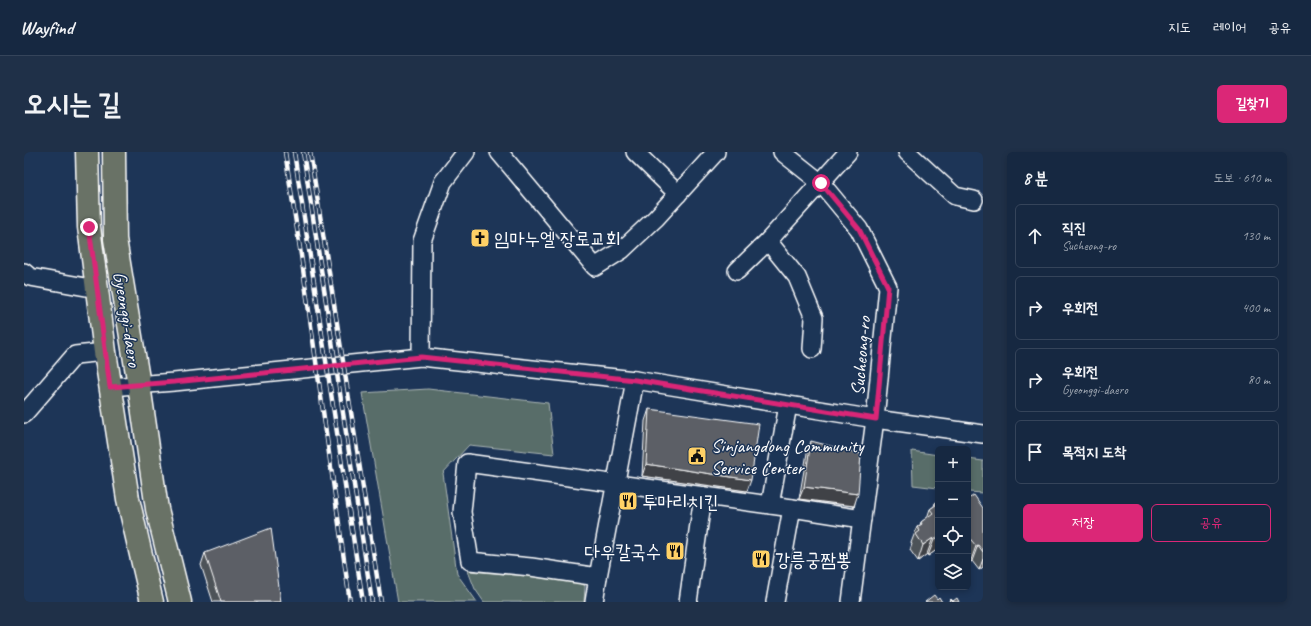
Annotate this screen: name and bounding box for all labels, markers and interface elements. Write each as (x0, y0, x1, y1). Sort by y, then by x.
text: Wayfind (20, 16, 73, 40)
text: 지도 (1168, 19, 1191, 36)
text: 레이어 (1213, 19, 1246, 36)
text: 공유 (1268, 19, 1291, 36)
button: 길찾기 (1217, 85, 1287, 123)
text: 오시는 길 (24, 86, 121, 121)
text: 8 분 (1023, 168, 1048, 189)
text: 도보 · 610 m (1213, 170, 1271, 186)
route start (812, 174, 830, 192)
route end (80, 218, 98, 236)
text: 직진 (1062, 219, 1086, 238)
icon: ahead (1024, 225, 1046, 247)
church icon: 임마누엘 장로교회 (469, 227, 491, 249)
place label: 임마누엘 장로교회 (494, 227, 621, 251)
text: 130 m (1242, 228, 1270, 244)
text: Sucheong-ro (1062, 238, 1116, 254)
street label: Gyeonggi-daero (108, 270, 147, 370)
icon: right (1024, 297, 1046, 319)
text: 우회전 (1062, 299, 1098, 318)
text: 400 m (1242, 300, 1270, 316)
street label: Sucheong-ro (846, 314, 877, 397)
text: 우회전 (1062, 363, 1098, 382)
icon: right (1024, 369, 1046, 391)
text: 80 m (1248, 372, 1270, 388)
text: Gyeonggi-daero (1062, 382, 1128, 398)
place label: Sinjangdong Community Service Center (711, 434, 865, 480)
icon: arrive (1024, 441, 1046, 463)
text: 목적지 도착 (1062, 443, 1126, 462)
public building icon: Sinjangdong Community Service Center (686, 445, 708, 467)
map controls (935, 446, 971, 590)
button: + (935, 446, 971, 482)
button: − (935, 482, 971, 518)
restaurant icon: 투마리치킨 (617, 490, 639, 512)
place label: 투마리치킨 (642, 490, 718, 514)
button: 저장 (1023, 504, 1143, 542)
button: 공유 (1151, 504, 1271, 542)
button: locate (935, 518, 971, 554)
place label: 다우칼국수 (585, 540, 661, 564)
restaurant icon: 다우칼국수 (664, 540, 686, 562)
restaurant icon: 강릉궁짬뽕 (750, 548, 772, 570)
place label: 강릉궁짬뽕 (775, 548, 851, 572)
button: layers (935, 554, 971, 590)

